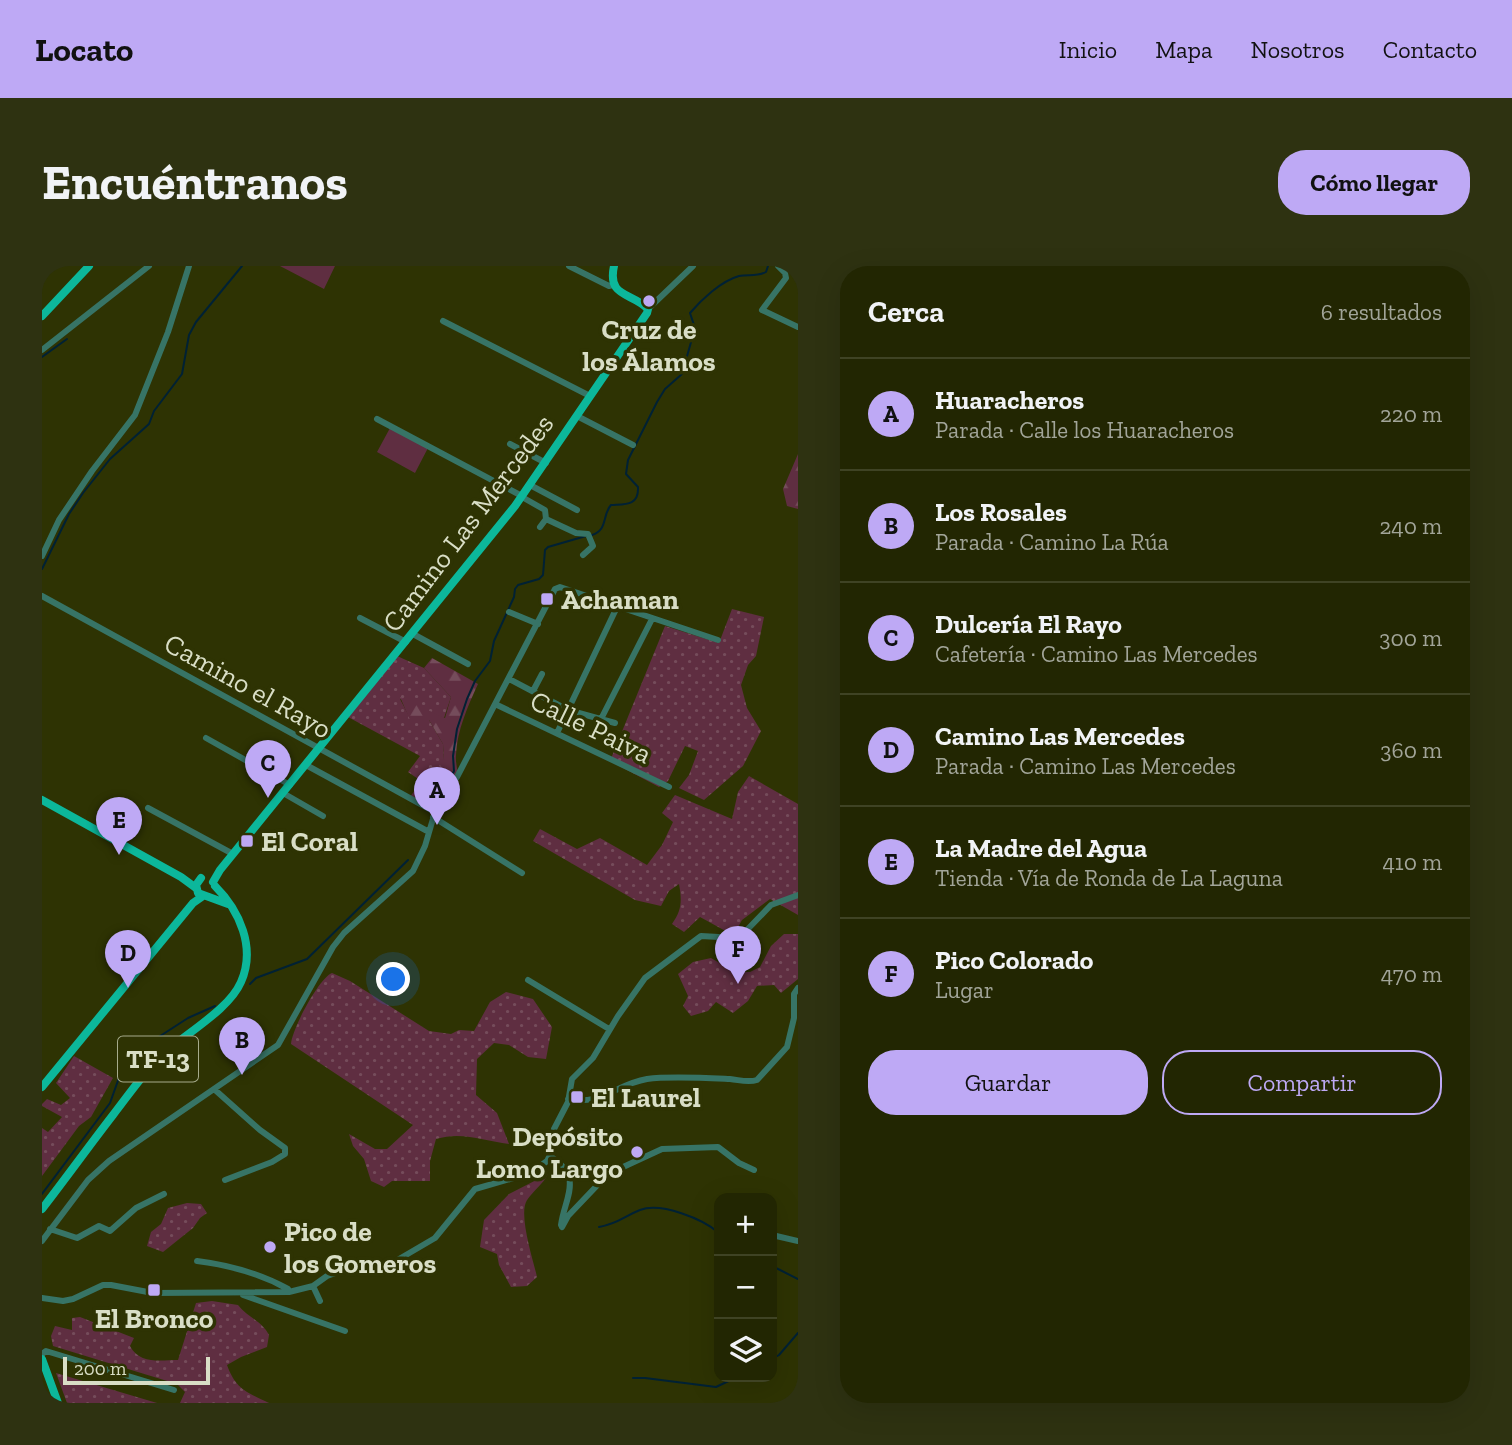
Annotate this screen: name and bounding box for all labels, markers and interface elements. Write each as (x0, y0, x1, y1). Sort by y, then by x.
text: Locato (35, 30, 133, 69)
text: Inicio (1059, 35, 1117, 64)
text: Mapa (1155, 35, 1212, 64)
text: Nosotros (1250, 35, 1345, 64)
text: Contacto (1383, 35, 1477, 64)
button: Cómo llegar (1278, 150, 1470, 215)
text: Encuéntranos (42, 153, 348, 212)
marker: Cruz de los Álamos (641, 293, 657, 309)
text: Cerca (868, 294, 944, 330)
text: 6 resultados (1321, 298, 1442, 326)
place label: Cruz de los Álamos (582, 313, 716, 378)
text: Huaracheros (935, 384, 1084, 416)
text: A (883, 400, 899, 428)
text: 220 m (1380, 400, 1442, 428)
street label: Camino Las Mercedes (375, 408, 561, 638)
text: Parada · Calle los Huaracheros (935, 416, 1234, 444)
text: Los Rosales (935, 496, 1067, 528)
text: B (884, 512, 898, 540)
text: 240 m (1379, 512, 1442, 540)
text: Parada · Camino La Rúa (935, 528, 1169, 556)
place label: Achaman (561, 583, 679, 616)
marker: Achaman (539, 591, 555, 607)
text: Dulcería El Rayo (935, 608, 1122, 640)
text: C (884, 624, 898, 652)
text: 300 m (1379, 624, 1442, 652)
street label: Camino el Rayo (159, 627, 337, 745)
text: Cafetería · Camino Las Mercedes (935, 640, 1258, 668)
street label: Calle Paiva (525, 684, 657, 771)
text: Camino Las Mercedes (935, 720, 1185, 752)
text: D (883, 736, 899, 764)
text: 360 m (1380, 736, 1442, 764)
pin: C (245, 740, 291, 798)
text: Parada · Camino Las Mercedes (935, 752, 1236, 780)
pin: A (414, 767, 460, 825)
pin: E (96, 797, 142, 855)
place label: El Coral (261, 825, 358, 858)
text: La Madre del Agua (935, 832, 1147, 864)
marker: El Coral (239, 833, 255, 849)
text: E (884, 848, 898, 876)
text: 410 m (1382, 848, 1442, 876)
text: Tienda · Vía de Ronda de La Laguna (935, 864, 1283, 892)
pin: F (715, 926, 761, 984)
pin: D (105, 930, 151, 988)
text: Pico Colorado (935, 944, 1093, 976)
text: F (884, 960, 898, 988)
text: 470 m (1381, 960, 1442, 988)
your location (376, 962, 410, 996)
text: Lugar (935, 976, 994, 1004)
pin: B (219, 1017, 265, 1075)
road number: TF-13 (118, 1037, 198, 1082)
button: Guardar (868, 1050, 1148, 1115)
button: Compartir (1162, 1050, 1442, 1115)
place label: El Laurel (591, 1081, 701, 1114)
marker: El Laurel (569, 1089, 585, 1105)
place label: Depósito Lomo Largo (476, 1120, 623, 1185)
marker: Depósito Lomo Largo (629, 1144, 645, 1160)
map controls (714, 1193, 777, 1382)
button: + (714, 1193, 777, 1256)
place label: Pico de los Gomeros (284, 1215, 436, 1280)
marker: Pico de los Gomeros (262, 1239, 278, 1255)
button: − (714, 1256, 777, 1319)
marker: El Bronco (146, 1282, 162, 1298)
place label: El Bronco (95, 1302, 214, 1335)
button: layers (714, 1319, 777, 1382)
scale bar (63, 1354, 210, 1386)
text: 200 m (74, 1357, 126, 1380)

